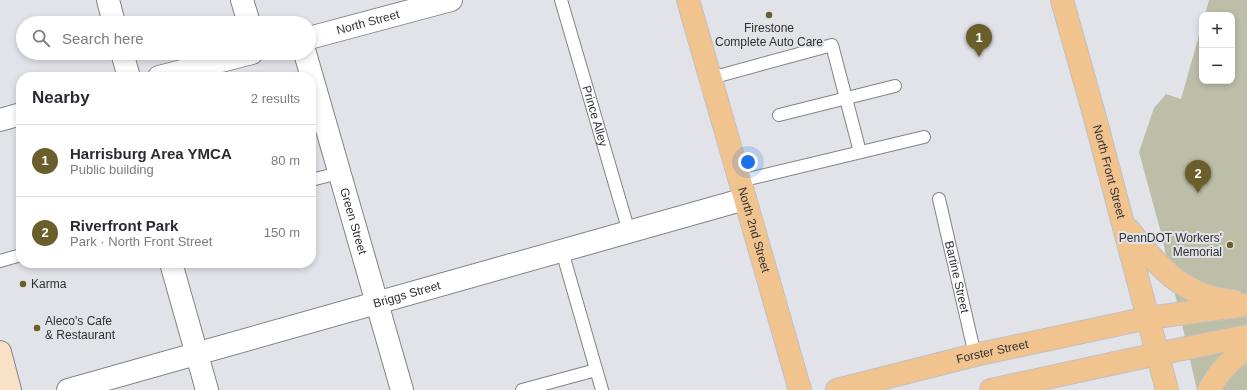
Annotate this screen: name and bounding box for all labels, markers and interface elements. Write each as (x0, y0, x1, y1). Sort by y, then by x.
street label: North Street (335, 7, 402, 37)
marker: Firestone Complete Auto Care (764, 10, 774, 20)
map controls (1199, 12, 1235, 84)
button: + (1199, 12, 1235, 48)
search box (16, 16, 316, 60)
place label: Firestone Complete Auto Care (715, 21, 823, 49)
pin: 1 (966, 24, 992, 57)
icon: search (30, 27, 52, 49)
text: Search here (62, 30, 144, 47)
button: − (1199, 48, 1235, 84)
street label: Prince Alley (579, 84, 611, 148)
text: Nearby (32, 88, 90, 107)
text: 2 results (251, 91, 300, 106)
street label: North Front Street (1090, 123, 1128, 221)
text: Harrisburg Area YMCA (70, 145, 232, 162)
your location (738, 152, 758, 172)
text: 1 (41, 153, 49, 168)
text: 80 m (271, 153, 300, 168)
pin: 2 (1185, 160, 1211, 193)
text: Public building (70, 162, 154, 177)
street label: North 2nd Street (735, 185, 773, 275)
street label: Green Street (337, 186, 370, 257)
text: Riverfront Park (70, 217, 178, 234)
text: 2 (41, 225, 49, 240)
text: 150 m (264, 225, 300, 240)
place label: PennDOT Workers' Memorial (1119, 231, 1222, 259)
text: Park · North Front Street (70, 234, 212, 249)
street label: Bartine Street (942, 240, 972, 315)
marker: PennDOT Workers' Memorial (1225, 240, 1235, 250)
place label: Karma (31, 277, 67, 291)
street label: Briggs Street (371, 278, 443, 311)
marker: Karma (18, 279, 28, 289)
place label: Aleco's Cafe & Restaurant (45, 314, 116, 342)
marker: Aleco's Cafe & Restaurant (32, 323, 42, 333)
street label: Forster Street (955, 337, 1030, 366)

